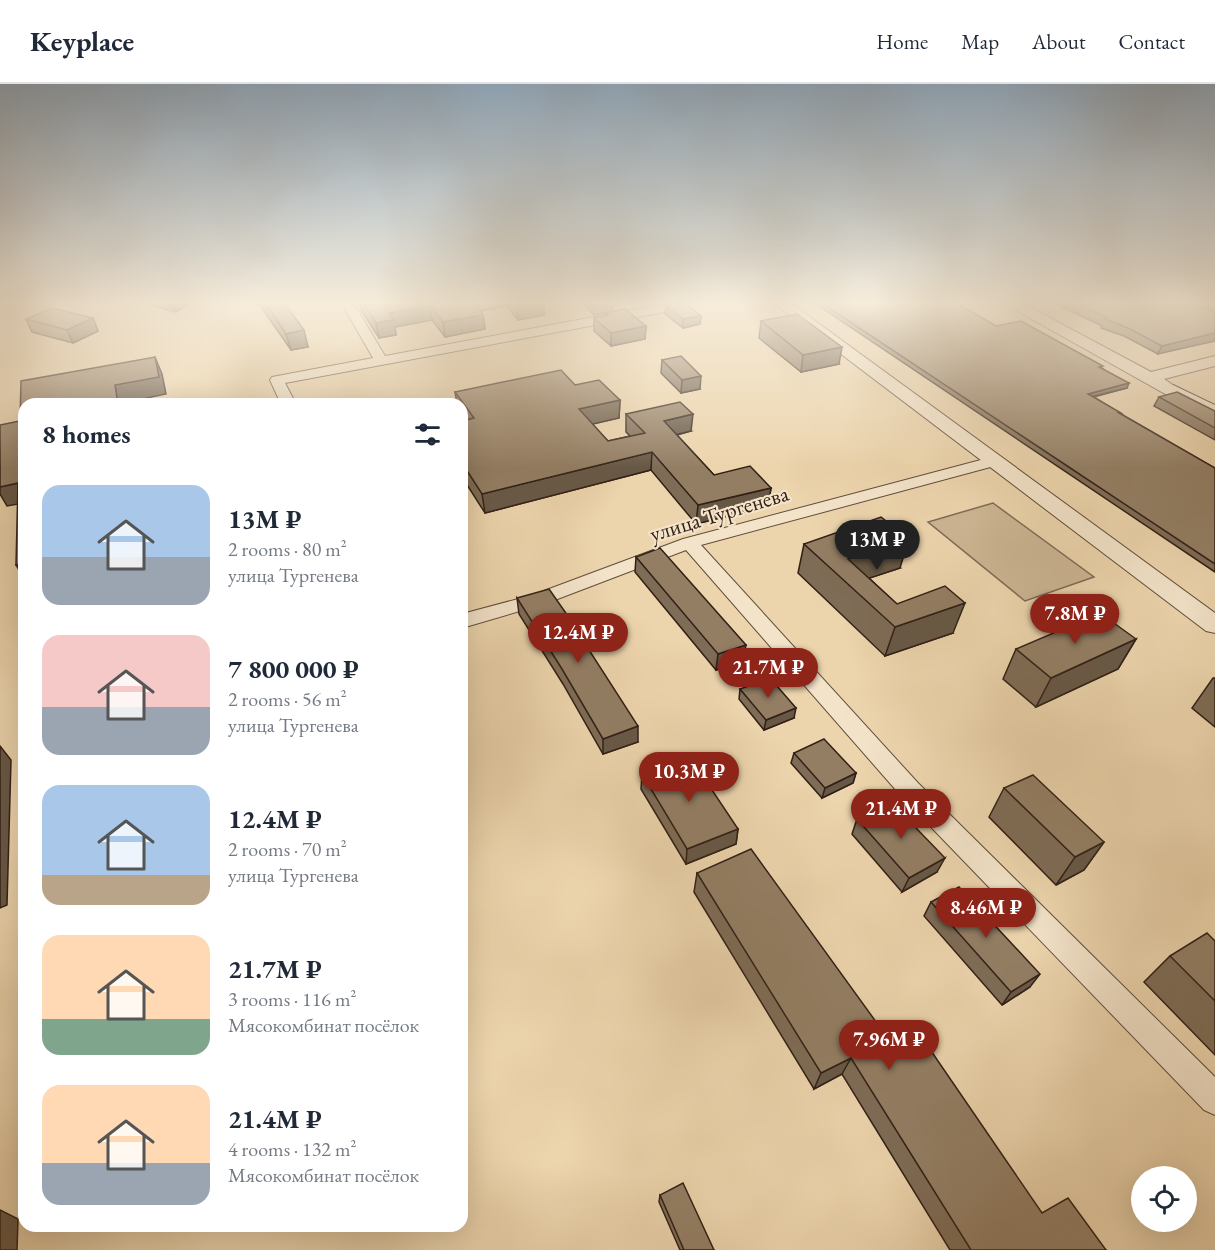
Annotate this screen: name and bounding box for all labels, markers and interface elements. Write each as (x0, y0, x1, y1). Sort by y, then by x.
text: Keyplace (30, 23, 134, 59)
text: Home (876, 28, 928, 55)
text: Map (961, 28, 999, 55)
text: About (1032, 28, 1085, 55)
text: Contact (1118, 28, 1185, 55)
text: 8 homes (42, 417, 131, 451)
icon: filters (411, 418, 444, 451)
street label: улица Тургенева (646, 479, 792, 548)
text: 13M ₽ (228, 502, 302, 536)
icon: home (90, 509, 162, 581)
pin: 13M ₽ (835, 520, 919, 571)
text: 13M ₽ (849, 526, 905, 552)
text: 2 rooms · 80 m² (228, 536, 347, 562)
text: улица Тургенева (228, 562, 359, 588)
pin: 7.8M ₽ (1026, 594, 1124, 645)
text: 7.8M ₽ (1044, 600, 1106, 626)
pin: 12.4M ₽ (523, 613, 633, 664)
text: 12.4M ₽ (542, 619, 614, 645)
pin: 21.7M ₽ (713, 648, 823, 699)
text: 7 800 000 ₽ (228, 652, 359, 686)
text: 21.7M ₽ (732, 654, 804, 680)
icon: home (90, 659, 162, 731)
text: 2 rooms · 56 m² (228, 686, 347, 712)
text: улица Тургенева (228, 712, 359, 738)
pin: 10.3M ₽ (634, 752, 744, 803)
text: 10.3M ₽ (653, 758, 725, 784)
pin: 21.4M ₽ (846, 789, 956, 840)
text: 21.4M ₽ (865, 795, 937, 821)
text: 12.4M ₽ (228, 802, 322, 836)
icon: home (90, 809, 162, 881)
text: 2 rooms · 70 m² (228, 836, 347, 862)
text: улица Тургенева (228, 862, 359, 888)
pin: 8.46M ₽ (931, 888, 1041, 939)
text: 8.46M ₽ (950, 894, 1022, 920)
text: 21.7M ₽ (228, 952, 322, 986)
icon: home (90, 959, 162, 1031)
text: 3 rooms · 116 m² (228, 986, 356, 1012)
text: Мясокомбинат посёлок (228, 1012, 419, 1038)
pin: 7.96M ₽ (834, 1020, 944, 1071)
text: 7.96M ₽ (853, 1026, 925, 1052)
text: 21.4M ₽ (228, 1102, 322, 1136)
icon: home (90, 1109, 162, 1181)
text: 4 rooms · 132 m² (228, 1136, 356, 1162)
text: Мясокомбинат посёлок (228, 1162, 419, 1188)
map controls (1131, 1166, 1197, 1232)
button: locate (1131, 1166, 1197, 1232)

